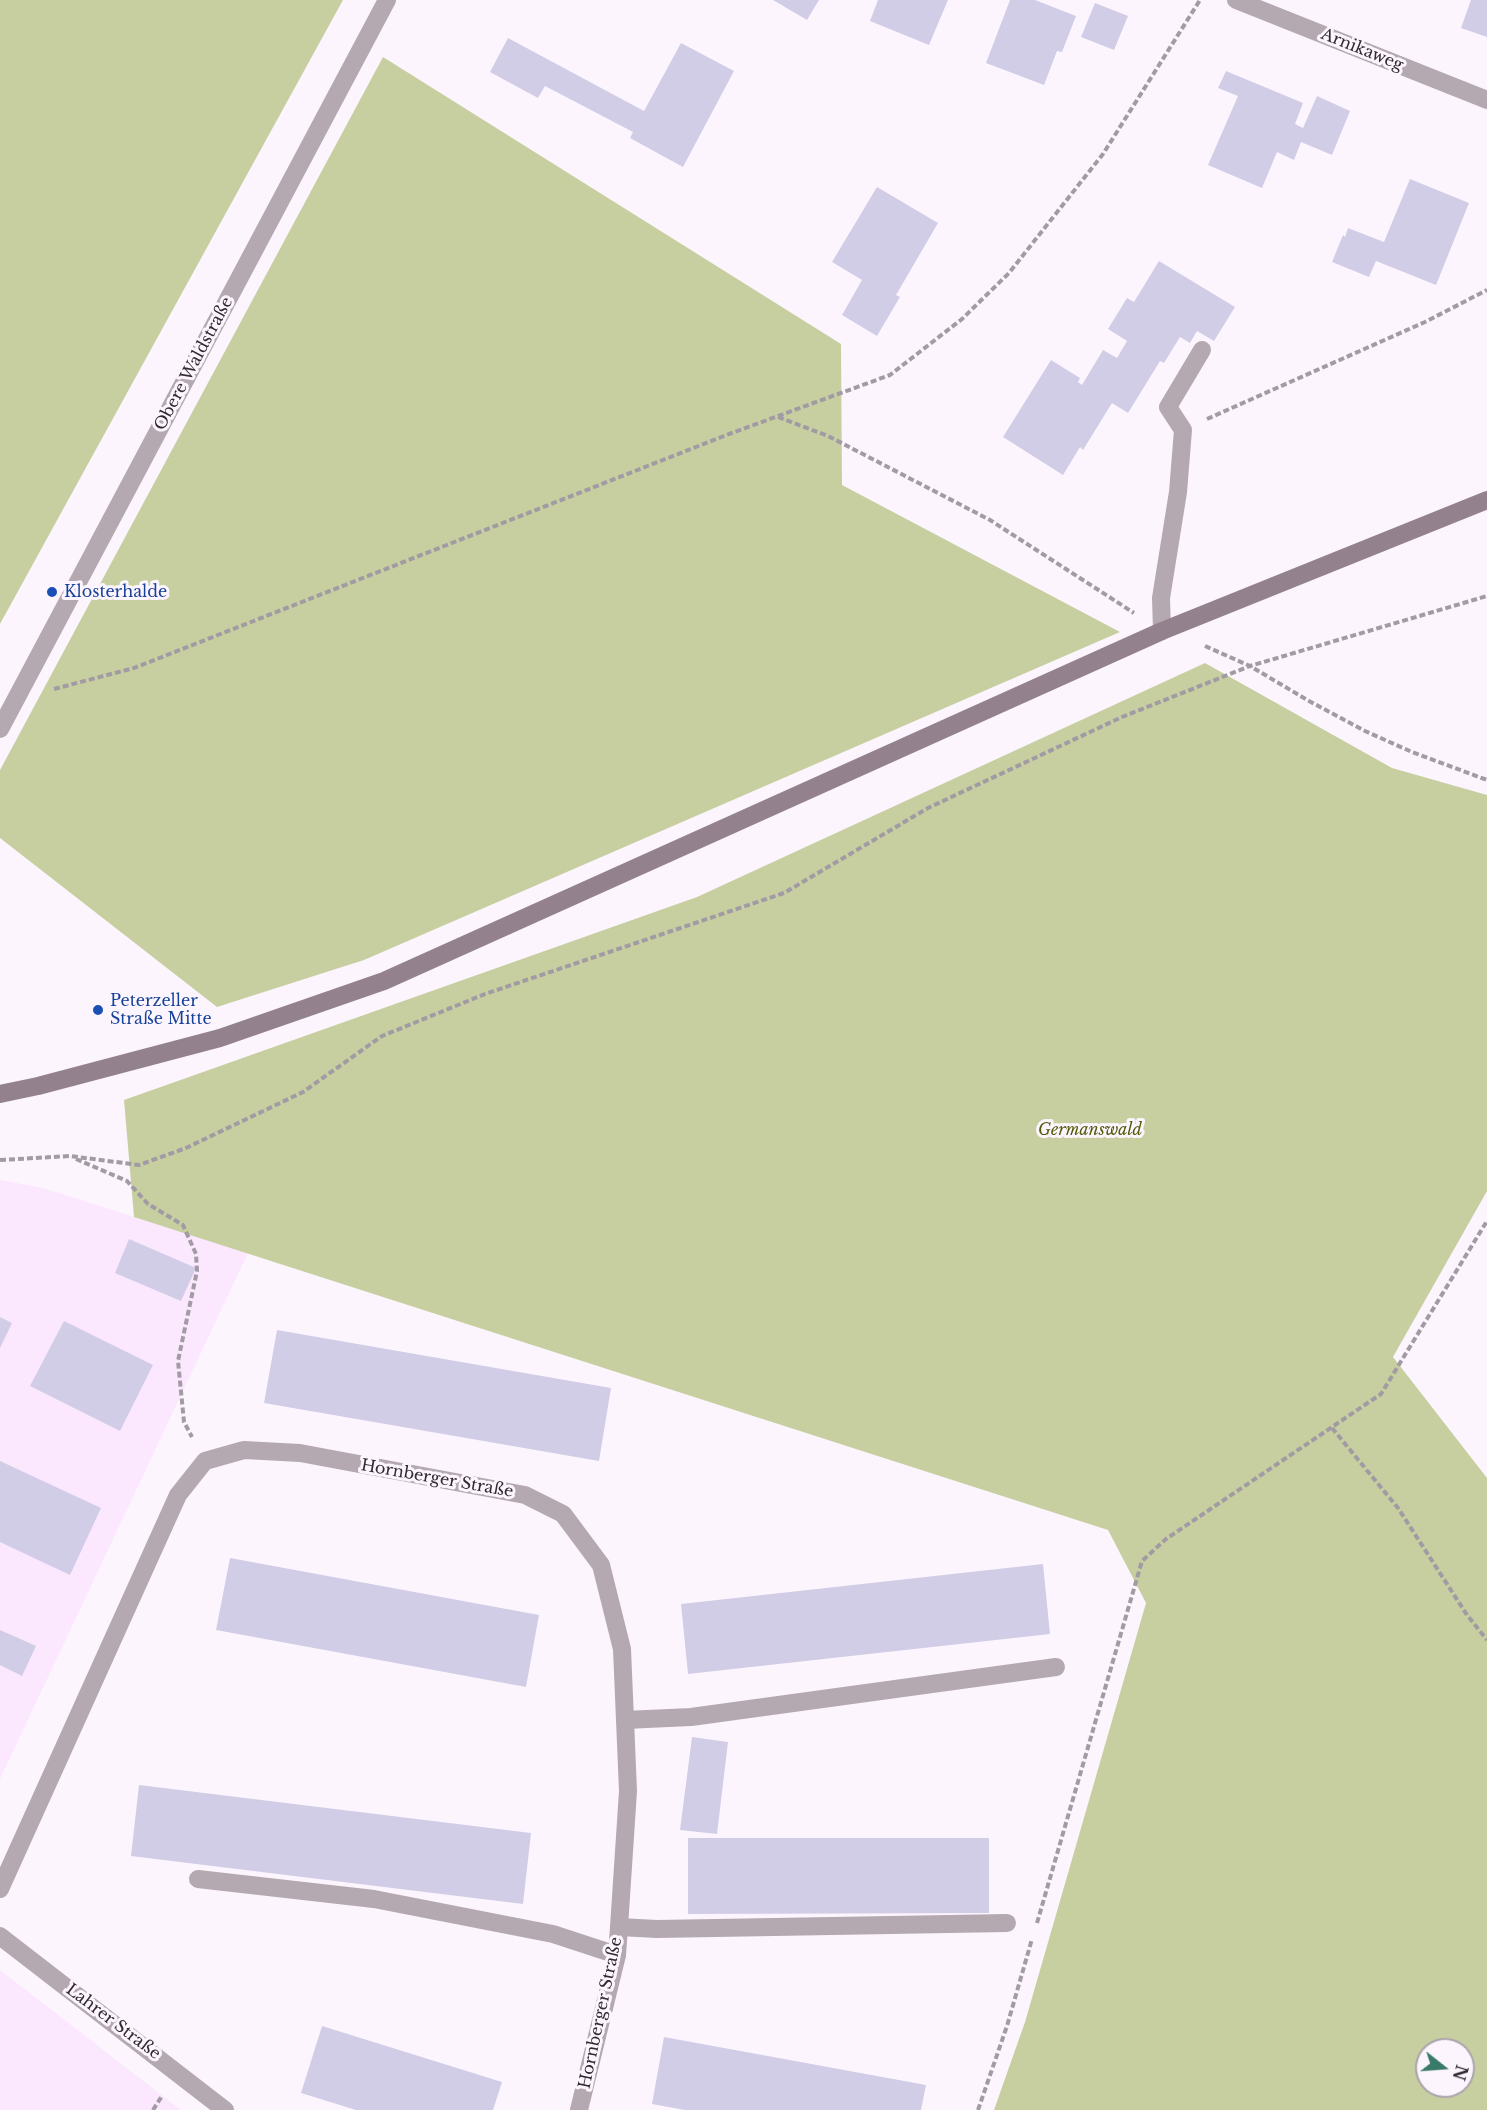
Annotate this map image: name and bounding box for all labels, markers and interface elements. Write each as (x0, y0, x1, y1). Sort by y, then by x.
street label: Arnikaweg (1318, 25, 1406, 75)
street label: Obere Waldstraße (151, 294, 237, 434)
place label: Klosterhalde (64, 582, 167, 602)
marker: Klosterhalde (45, 585, 59, 599)
place label: Peterzeller Straße Mitte (110, 991, 212, 1029)
marker: Peterzeller Straße Mitte (91, 1003, 105, 1017)
park label: Germanswald (1038, 1120, 1142, 1140)
street label: Hornberger Straße (359, 1456, 515, 1502)
street label: Hornberger Straße (576, 1935, 626, 2091)
street label: Lahrer Straße (62, 1980, 164, 2064)
north arrow (1415, 2038, 1475, 2098)
text: N (1449, 2063, 1472, 2083)

